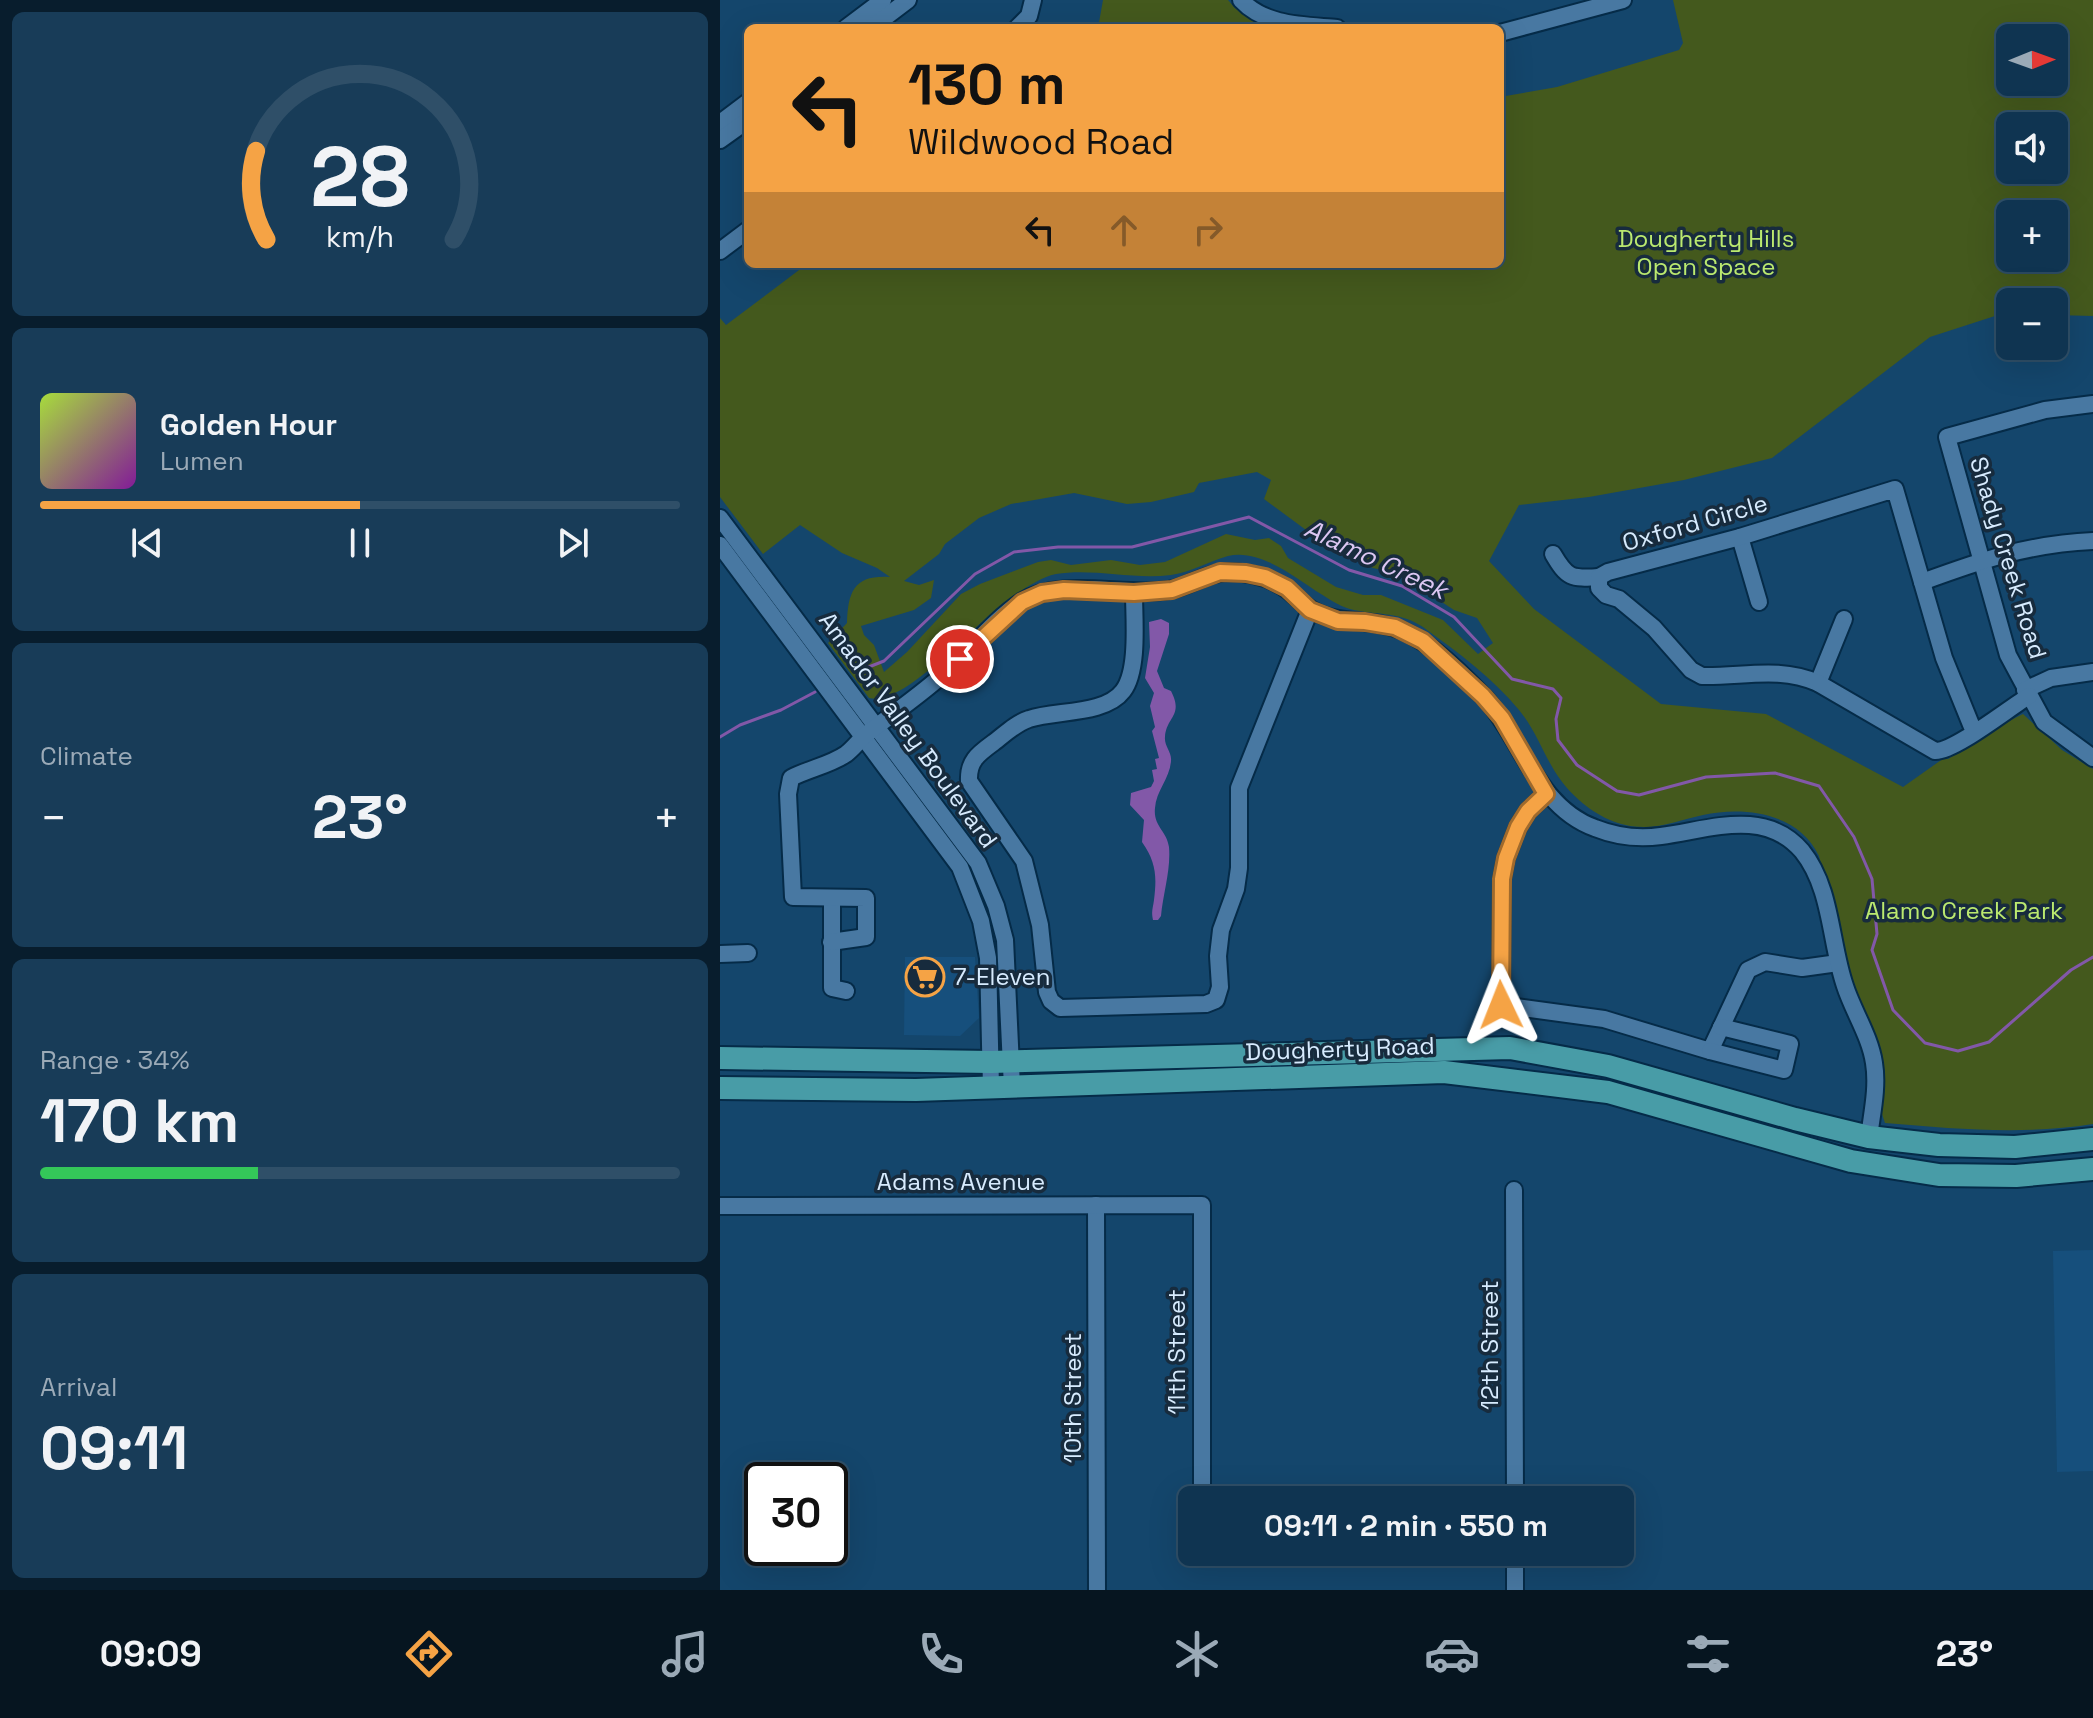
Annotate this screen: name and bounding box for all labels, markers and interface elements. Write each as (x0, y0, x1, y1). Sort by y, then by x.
north arrow (1996, 24, 2068, 96)
map controls (1996, 24, 2068, 360)
text: 130 m (908, 49, 1066, 120)
icon: left (776, 56, 880, 160)
button: sound (1996, 112, 2068, 184)
text: Wildwood Road (908, 119, 1174, 165)
text: 28 (310, 123, 410, 229)
button: + (1996, 200, 2068, 272)
icon: left (1018, 208, 1062, 252)
icon: ahead (1102, 208, 1146, 252)
icon: right (1186, 208, 1230, 252)
text: km/h (326, 219, 394, 255)
park label: Dougherty Hills Open Space (1618, 223, 1794, 282)
button: − (1996, 288, 2068, 360)
text: Golden Hour (160, 405, 337, 444)
text: Lumen (160, 444, 244, 478)
street label: Shady Creek Road (1963, 453, 2054, 663)
street label: Oxford Circle (1619, 487, 1771, 558)
water label: Alamo Creek (1299, 511, 1456, 608)
icon: previous (125, 521, 169, 565)
icon: pause (338, 521, 382, 565)
icon: next (551, 521, 595, 565)
street label: Amador Valley Boulevard (812, 606, 1005, 854)
pin (926, 625, 994, 693)
icon: arrive (938, 637, 982, 681)
text: Climate (40, 739, 133, 773)
text: 23° (312, 779, 408, 856)
text: − (40, 790, 67, 846)
text: + (653, 790, 680, 846)
park label: Alamo Creek Park (1865, 895, 2063, 926)
supermarket icon: 7-Eleven (904, 956, 946, 998)
place label: 7-Eleven (953, 961, 1051, 992)
position arrow (1459, 963, 1543, 1047)
street label: Dougherty Road (1245, 1030, 1435, 1067)
text: Range · 34% (40, 1043, 190, 1077)
text: 170 km (40, 1083, 239, 1160)
street label: Adams Avenue (877, 1166, 1045, 1197)
street label: 12th Street (1474, 1280, 1505, 1410)
street label: 11th Street (1161, 1289, 1192, 1415)
street label: 10th Street (1057, 1333, 1088, 1463)
text: Arrival (40, 1370, 117, 1404)
text: 09:11 (40, 1410, 188, 1487)
speed limit sign: 30 (744, 1462, 848, 1566)
text: 09:11 · 2 min · 550 m (1264, 1506, 1548, 1545)
icon: directions (401, 1626, 457, 1682)
icon: music (657, 1626, 713, 1682)
icon: phone (913, 1626, 969, 1682)
icon: climate (1169, 1626, 1225, 1682)
icon: car (1424, 1626, 1480, 1682)
icon: filters (1680, 1626, 1736, 1682)
text: 09:09 (100, 1631, 202, 1677)
text: 23° (1936, 1631, 1993, 1677)

